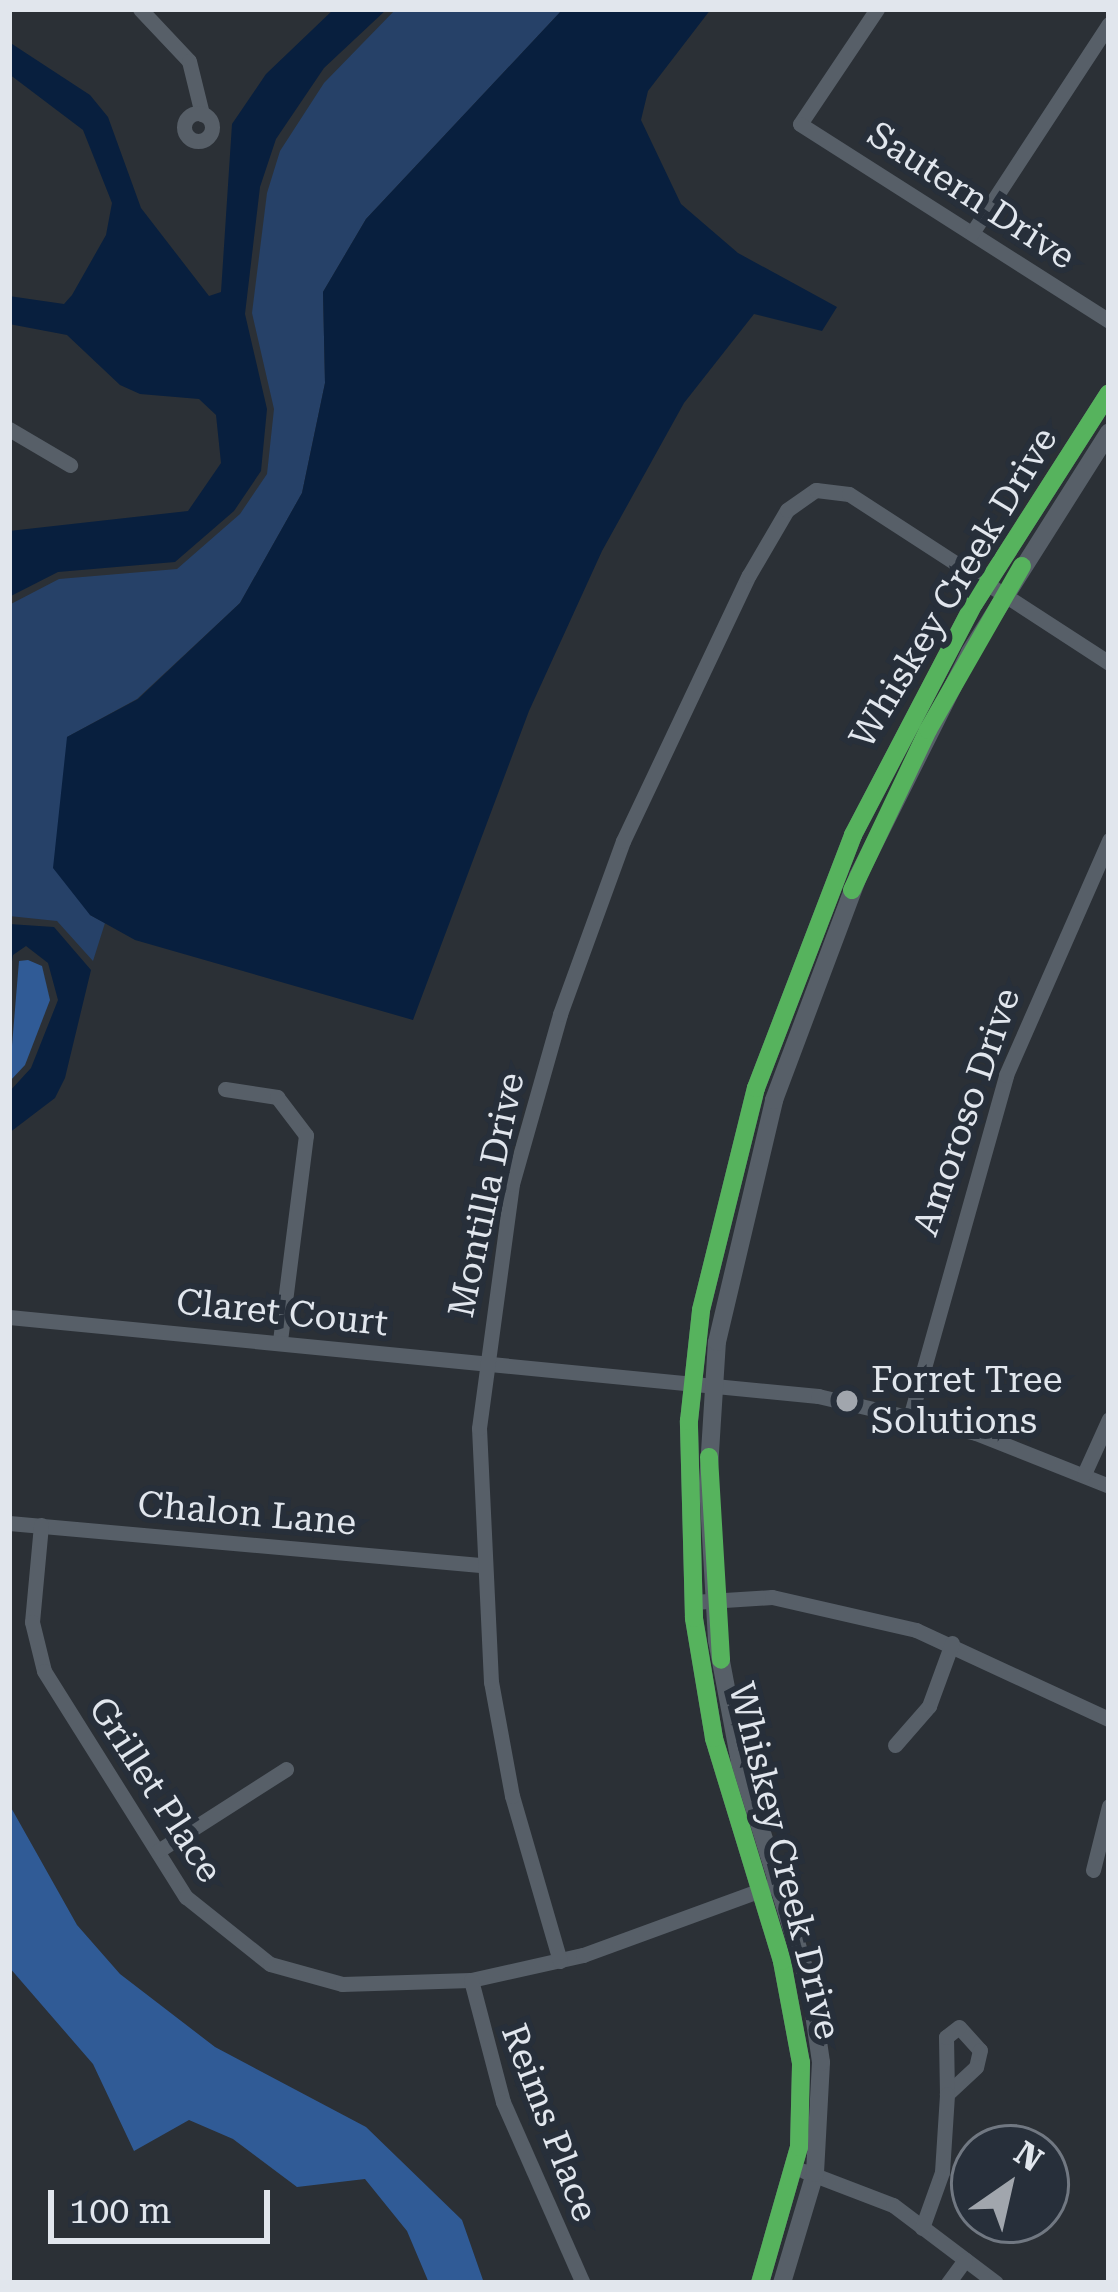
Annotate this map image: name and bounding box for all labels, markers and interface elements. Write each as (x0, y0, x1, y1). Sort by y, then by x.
street label: Sautern Drive (859, 113, 1083, 279)
street label: Whiskey Creek Drive (841, 420, 1067, 756)
street label: Amoroso Drive (904, 983, 1030, 1241)
street label: Montilla Drive (440, 1069, 534, 1321)
street label: Claret Court (174, 1280, 390, 1346)
place label: Forret Tree Solutions (871, 1358, 1062, 1443)
marker: Forret Tree Solutions (834, 1388, 860, 1414)
street label: Chalon Lane (136, 1483, 358, 1545)
street label: Whiskey Creek Drive (719, 1678, 849, 2044)
street label: Grillet Place (79, 1689, 231, 1891)
street label: Reims Place (492, 2018, 606, 2228)
north arrow (950, 2124, 1070, 2244)
text: N (1007, 2133, 1050, 2179)
scale bar (54, 2166, 276, 2240)
text: 100 m (69, 2190, 171, 2232)

